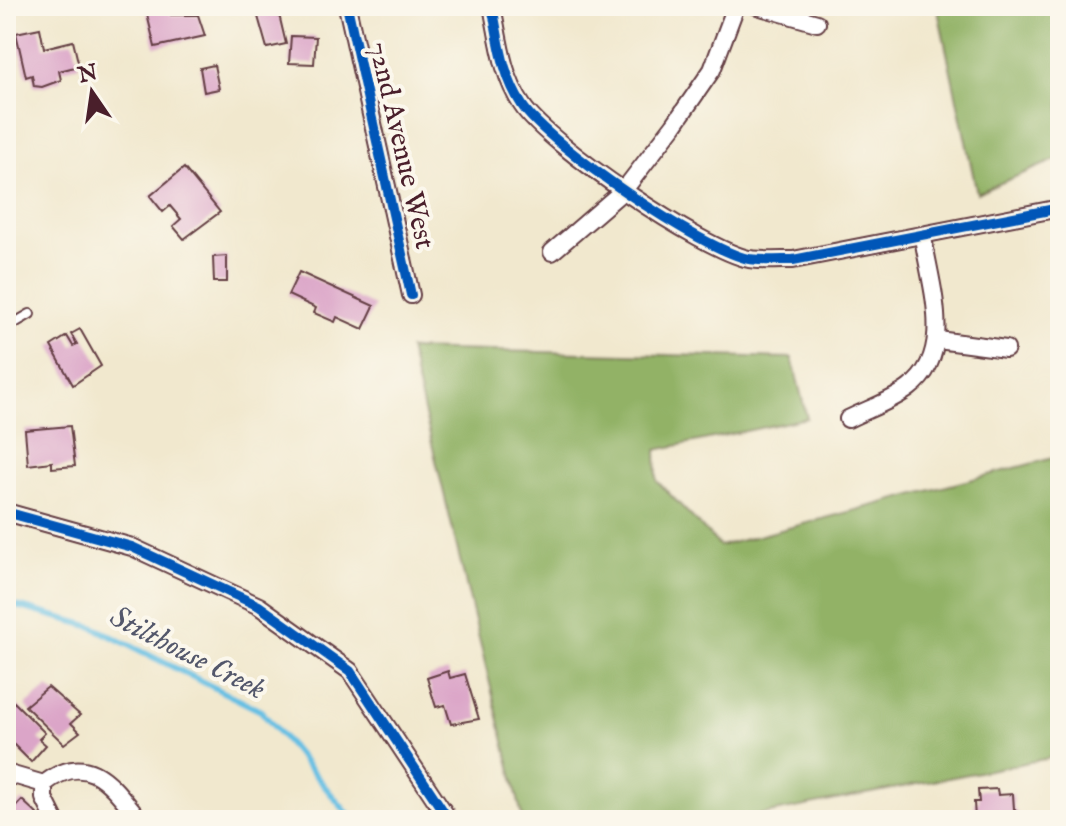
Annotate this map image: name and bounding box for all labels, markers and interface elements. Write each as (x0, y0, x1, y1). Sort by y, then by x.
street label: 72nd Avenue West (360, 39, 441, 253)
north arrow (52, 52, 132, 132)
text: N (75, 59, 100, 90)
water label: Stilthouse Creek (103, 598, 271, 709)

